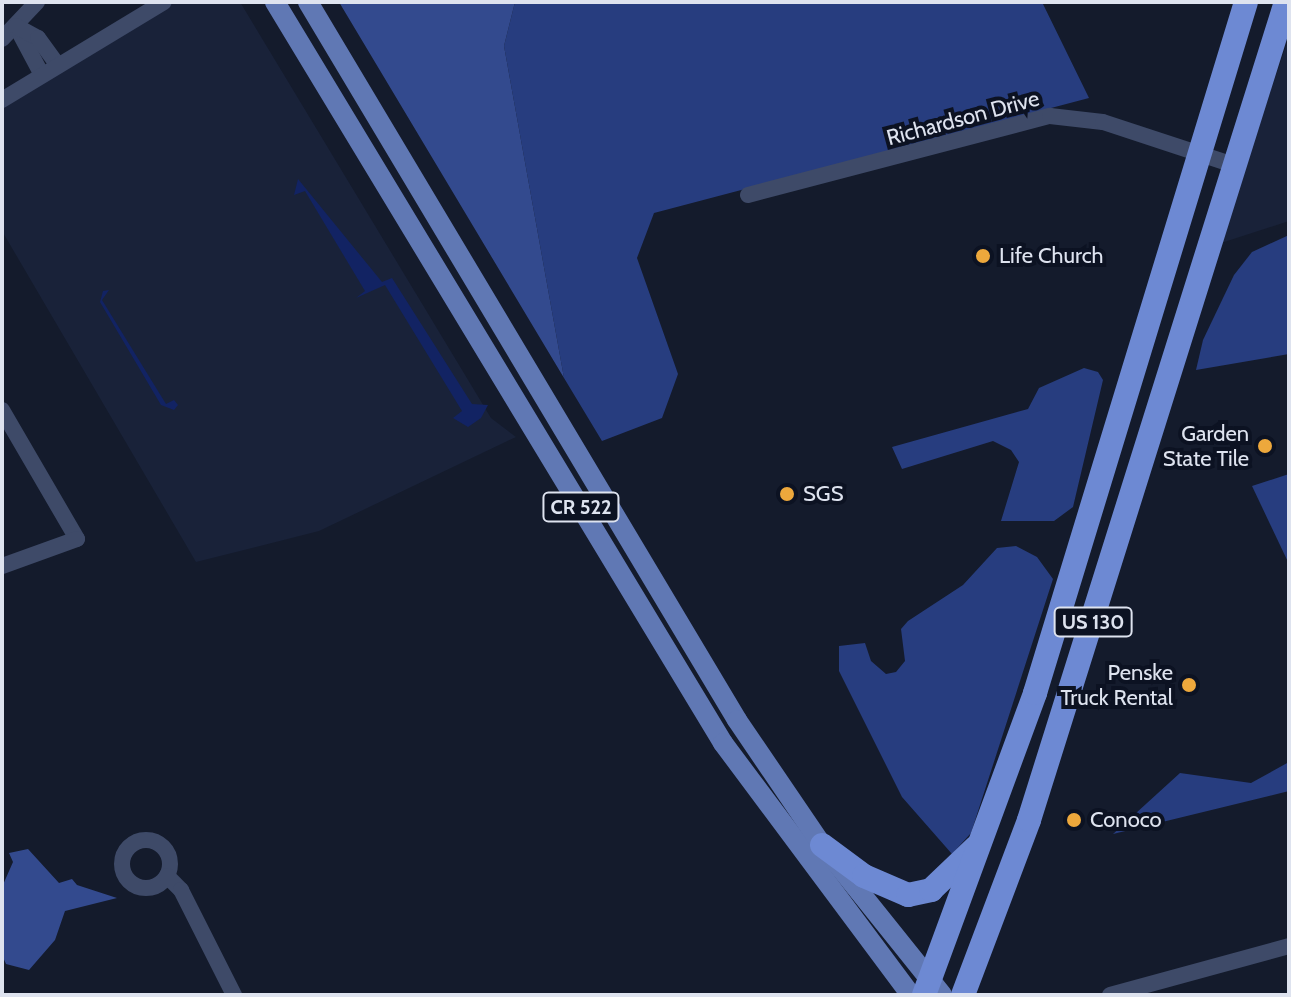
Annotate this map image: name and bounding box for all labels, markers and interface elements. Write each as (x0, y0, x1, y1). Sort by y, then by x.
street label: Richardson Drive (884, 85, 1042, 151)
place label: Life Church (999, 243, 1104, 269)
marker: Life Church (974, 247, 992, 265)
place label: Garden State Tile (1163, 420, 1249, 472)
marker: Garden State Tile (1256, 437, 1274, 455)
place label: SGS (803, 481, 843, 507)
marker: SGS (778, 485, 796, 503)
road number: CR 522 (541, 491, 621, 523)
road number: US 130 (1053, 606, 1133, 638)
place label: Penske Truck Rental (1061, 659, 1173, 710)
marker: Penske Truck Rental (1180, 676, 1198, 694)
place label: Conoco (1090, 807, 1162, 833)
marker: Conoco (1065, 811, 1083, 829)

